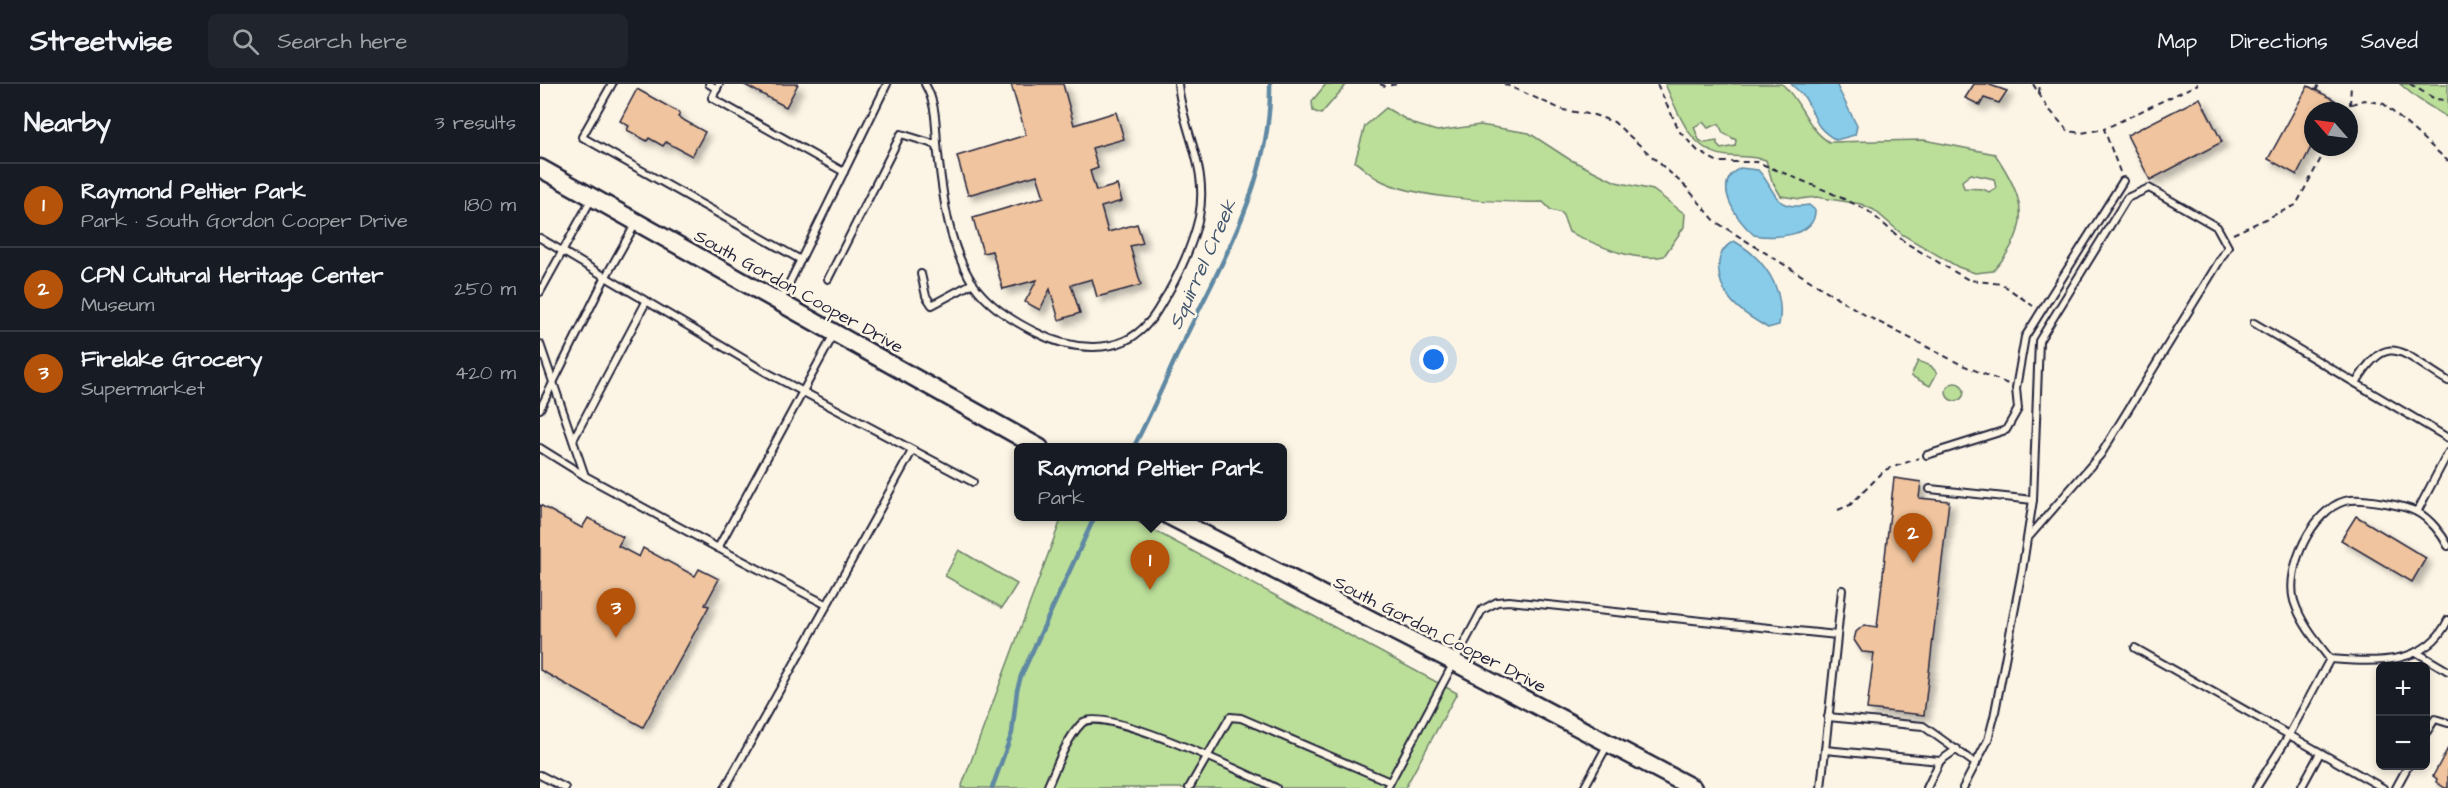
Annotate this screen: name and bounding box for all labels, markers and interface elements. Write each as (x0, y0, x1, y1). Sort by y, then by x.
search box (208, 14, 628, 68)
text: Streetwise (30, 22, 172, 61)
icon: search (229, 25, 262, 58)
text: Search here (277, 26, 407, 57)
text: Map (2157, 27, 2197, 56)
text: Directions (2230, 27, 2328, 56)
text: Saved (2361, 27, 2418, 56)
north arrow (2304, 102, 2358, 156)
text: Nearby (24, 105, 111, 141)
text: 3 results (434, 109, 516, 137)
text: Raymond Peltier Park (81, 176, 306, 207)
text: 1 (42, 191, 45, 219)
text: 180 m (464, 191, 516, 219)
water label: Squirrel Creek (1162, 194, 1244, 334)
text: Park · South Gordon Cooper Drive (81, 207, 408, 235)
street label: South Gordon Cooper Drive (690, 223, 908, 360)
text: CPN Cultural Heritage Center (81, 260, 383, 291)
text: 2 (38, 275, 49, 303)
text: 250 m (454, 275, 516, 303)
text: Museum (81, 291, 154, 319)
text: Firelake Grocery (81, 344, 262, 375)
your location (1419, 345, 1448, 374)
text: 3 (38, 359, 49, 387)
text: 420 m (455, 359, 516, 387)
text: Supermarket (81, 375, 205, 403)
popup (1014, 443, 1287, 521)
text: Raymond Peltier Park (1038, 453, 1263, 484)
text: Park (1038, 484, 1084, 512)
pin: 2 (1894, 514, 1932, 563)
pin: 1 (1130, 540, 1170, 590)
street label: South Gordon Cooper Drive (1329, 570, 1551, 699)
pin: 3 (596, 588, 636, 638)
map controls (2376, 662, 2430, 770)
button: + (2376, 662, 2430, 716)
button: − (2376, 716, 2430, 770)

